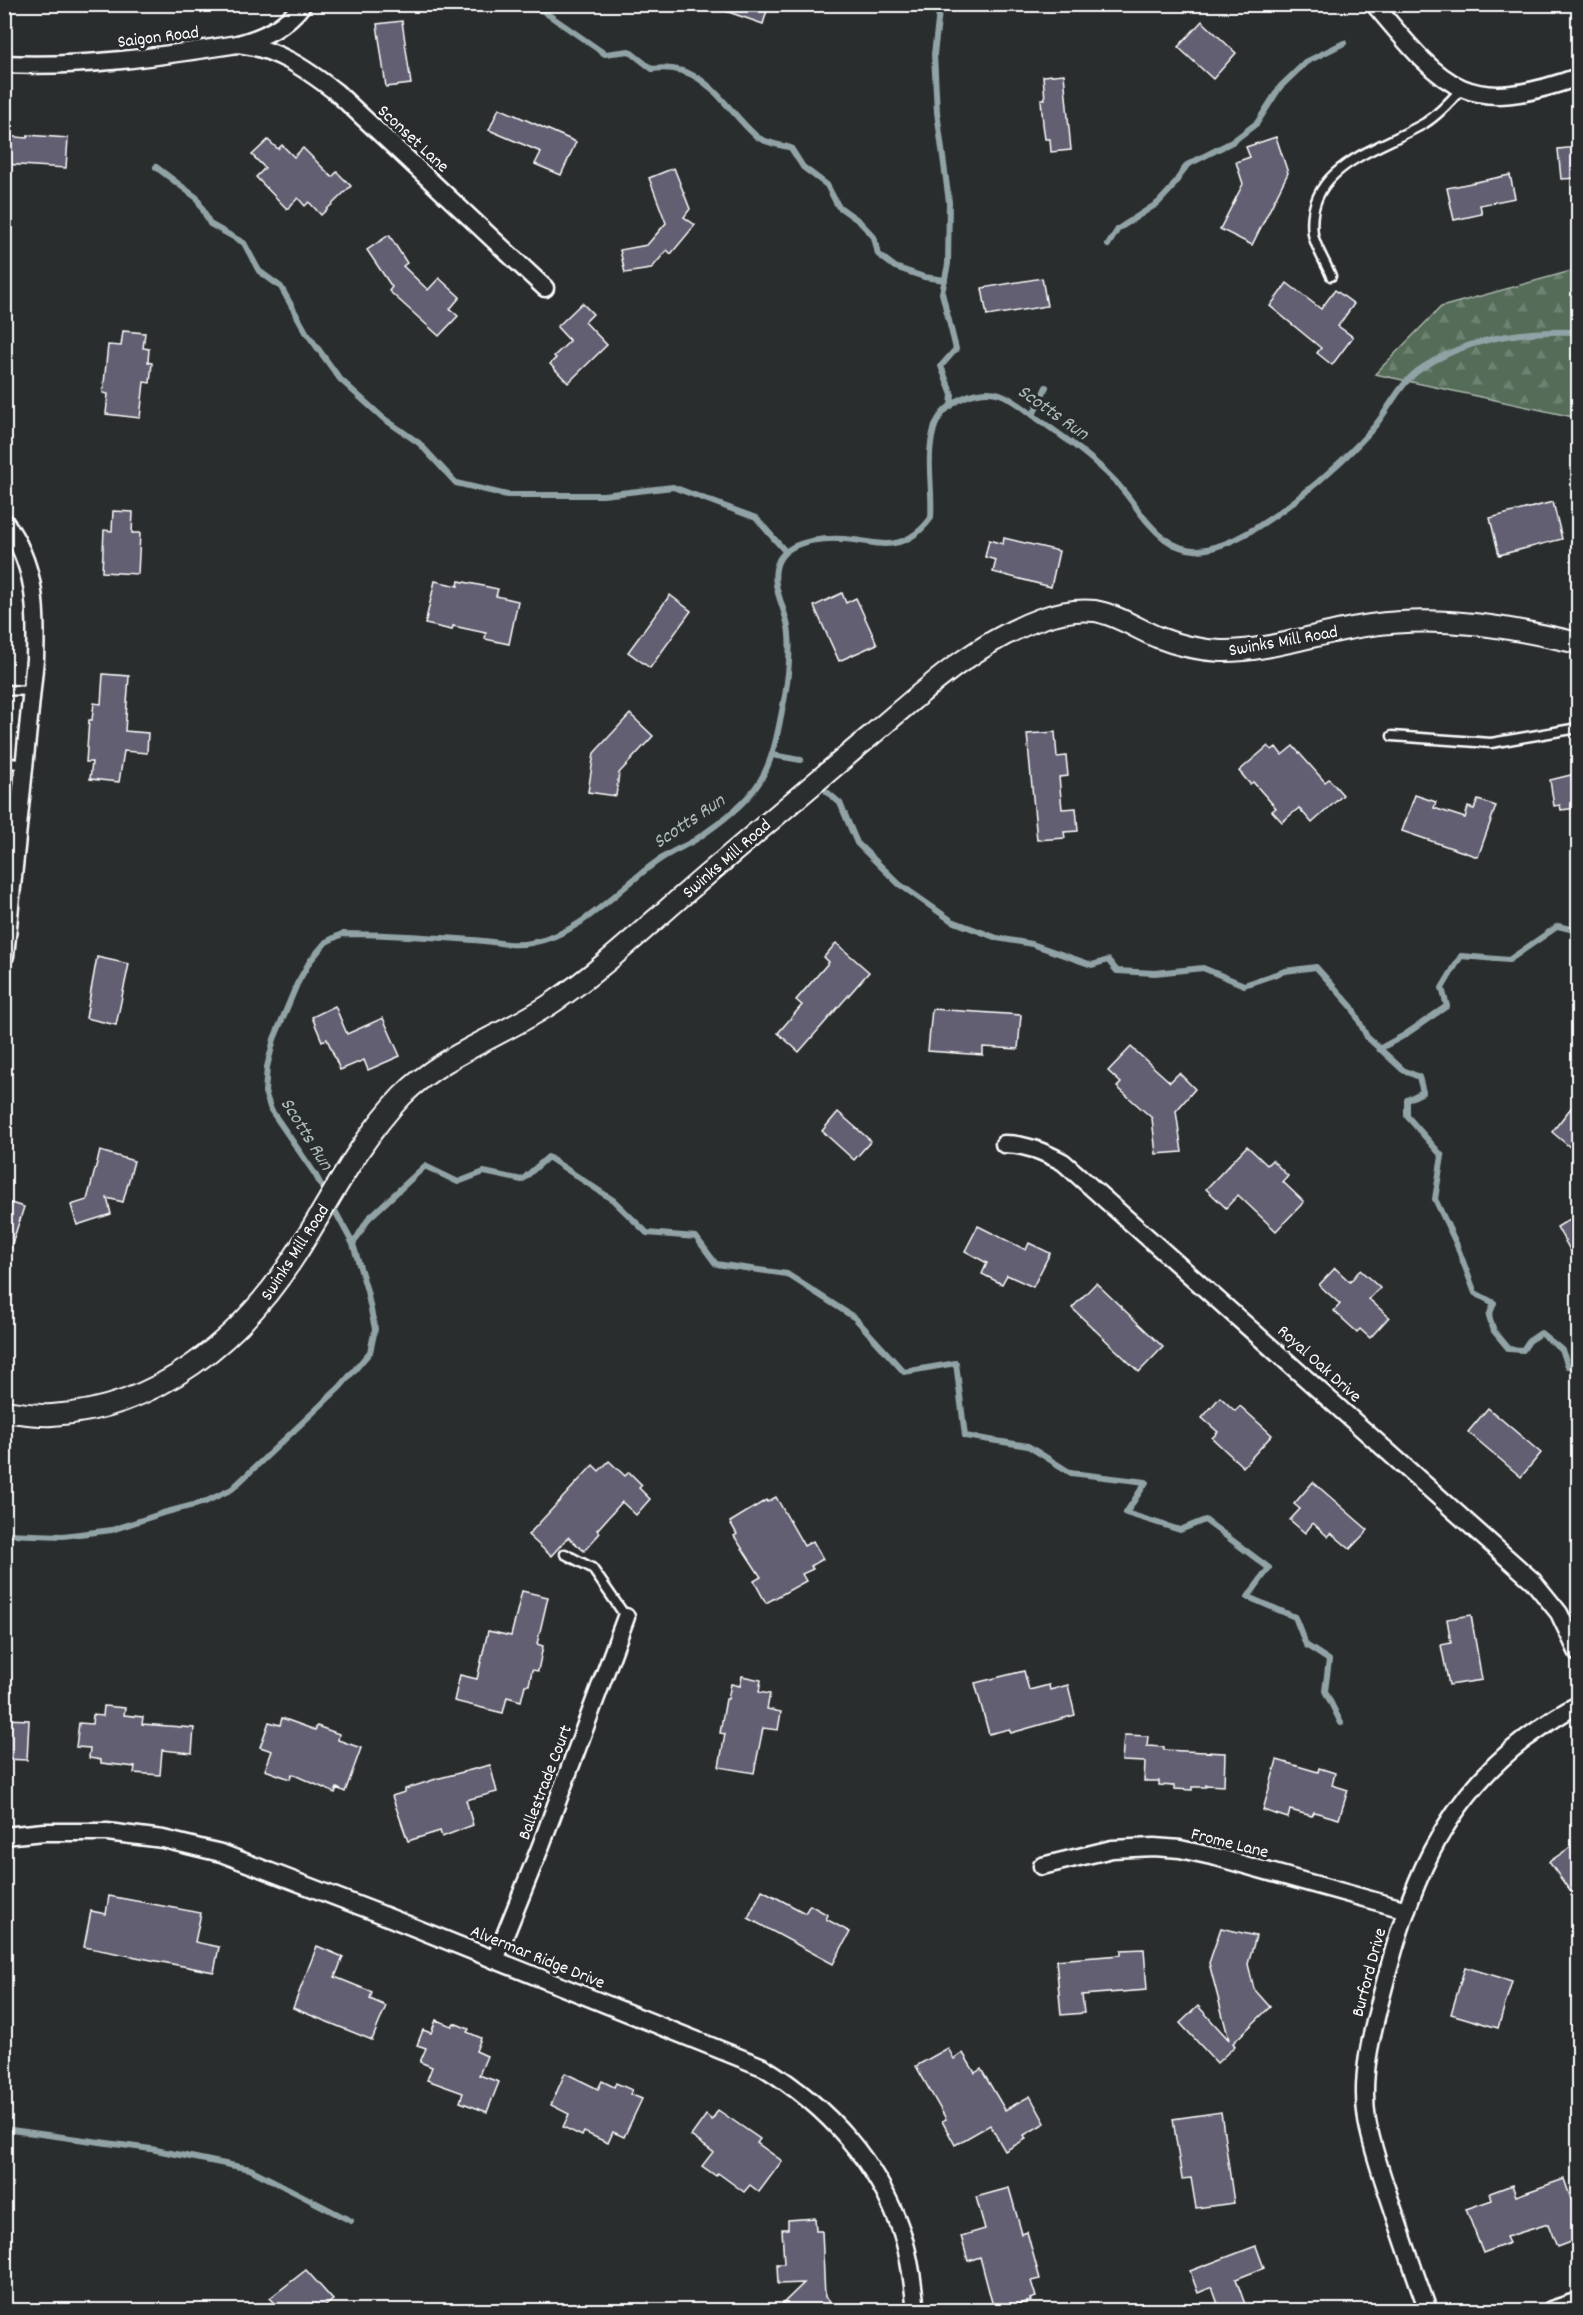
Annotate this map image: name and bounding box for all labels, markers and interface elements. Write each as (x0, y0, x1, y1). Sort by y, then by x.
street label: Saigon Road (116, 21, 200, 56)
street label: Sconset Lane (371, 100, 454, 180)
water label: Scotts Run (1011, 379, 1094, 449)
street label: Swinks Mill Road (1227, 621, 1340, 664)
water label: Scotts Run (648, 788, 732, 857)
street label: Swinks Mill Road (678, 814, 778, 906)
water label: Scotts Run (272, 1093, 339, 1177)
street label: Swinks Mill Road (256, 1200, 337, 1306)
street label: Royal Oak Drive (1271, 1320, 1366, 1410)
street label: Ballestrade Court (513, 1721, 580, 1844)
street label: Frome Lane (1188, 1823, 1271, 1866)
street label: Alvermar Ridge Drive (466, 1920, 608, 1997)
street label: Burford Drive (1347, 1925, 1394, 2020)

